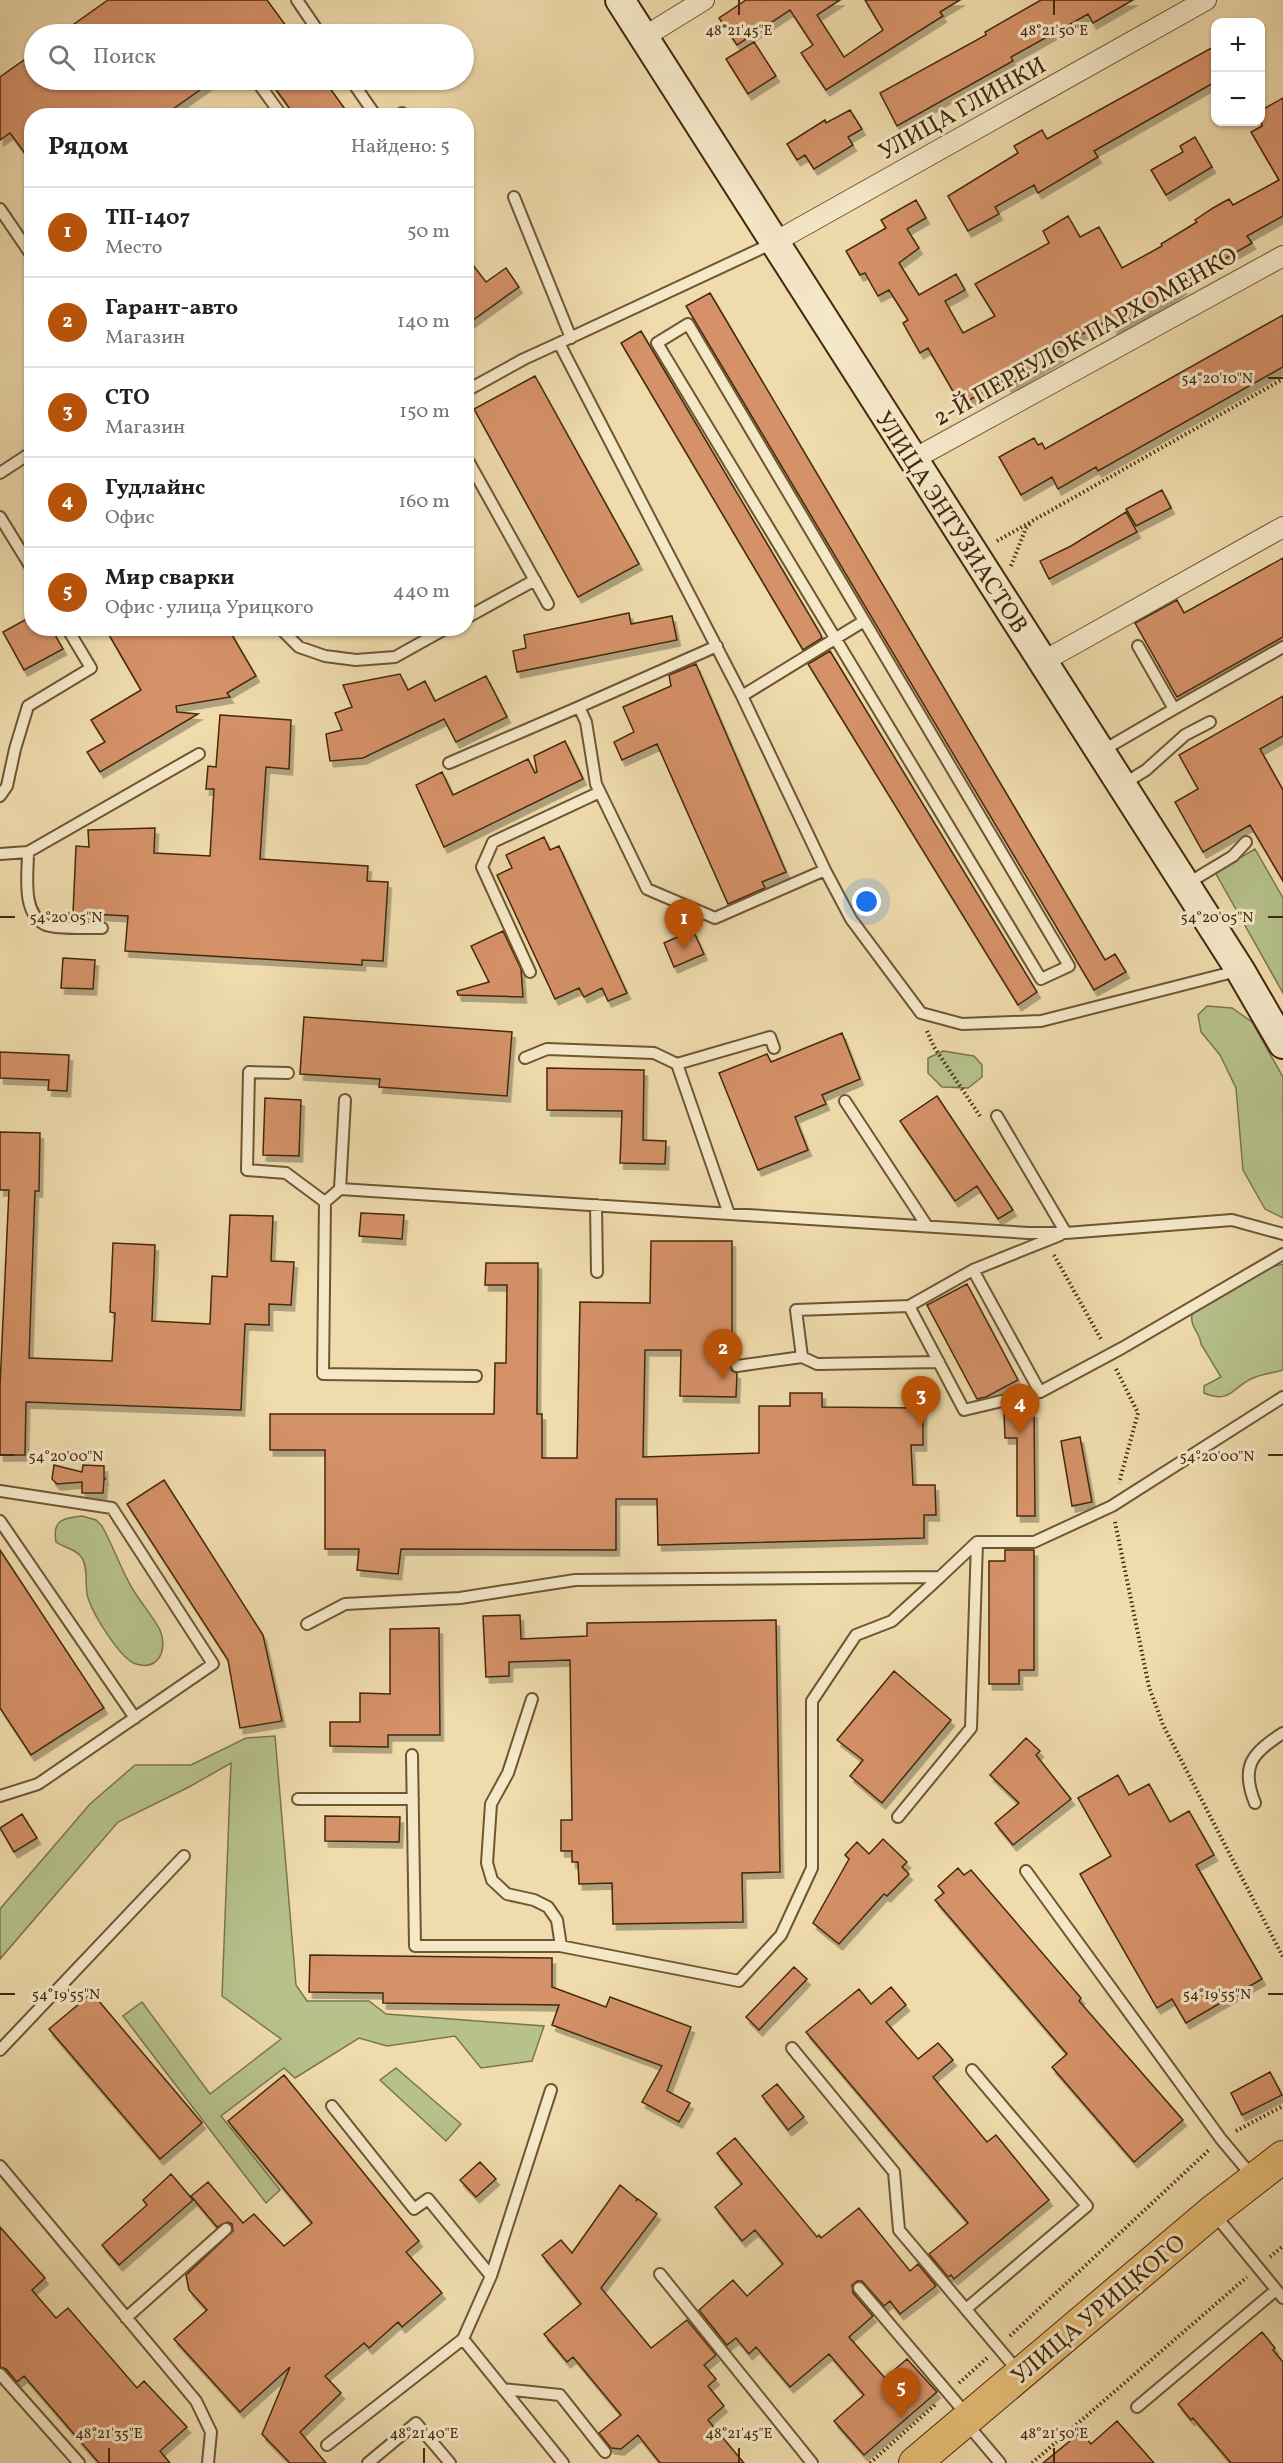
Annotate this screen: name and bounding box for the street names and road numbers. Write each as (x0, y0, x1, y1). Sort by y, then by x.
street label: УЛИЦА ГЛИНКИ (873, 50, 1053, 170)
street label: 2-Й ПЕРЕУЛОК ПАРХОМЕНКО (928, 240, 1244, 436)
street label: УЛИЦА ЭНТУЗИАСТОВ (865, 405, 1035, 641)
street label: УЛИЦА УРИЦКОГО (1005, 2227, 1194, 2394)

